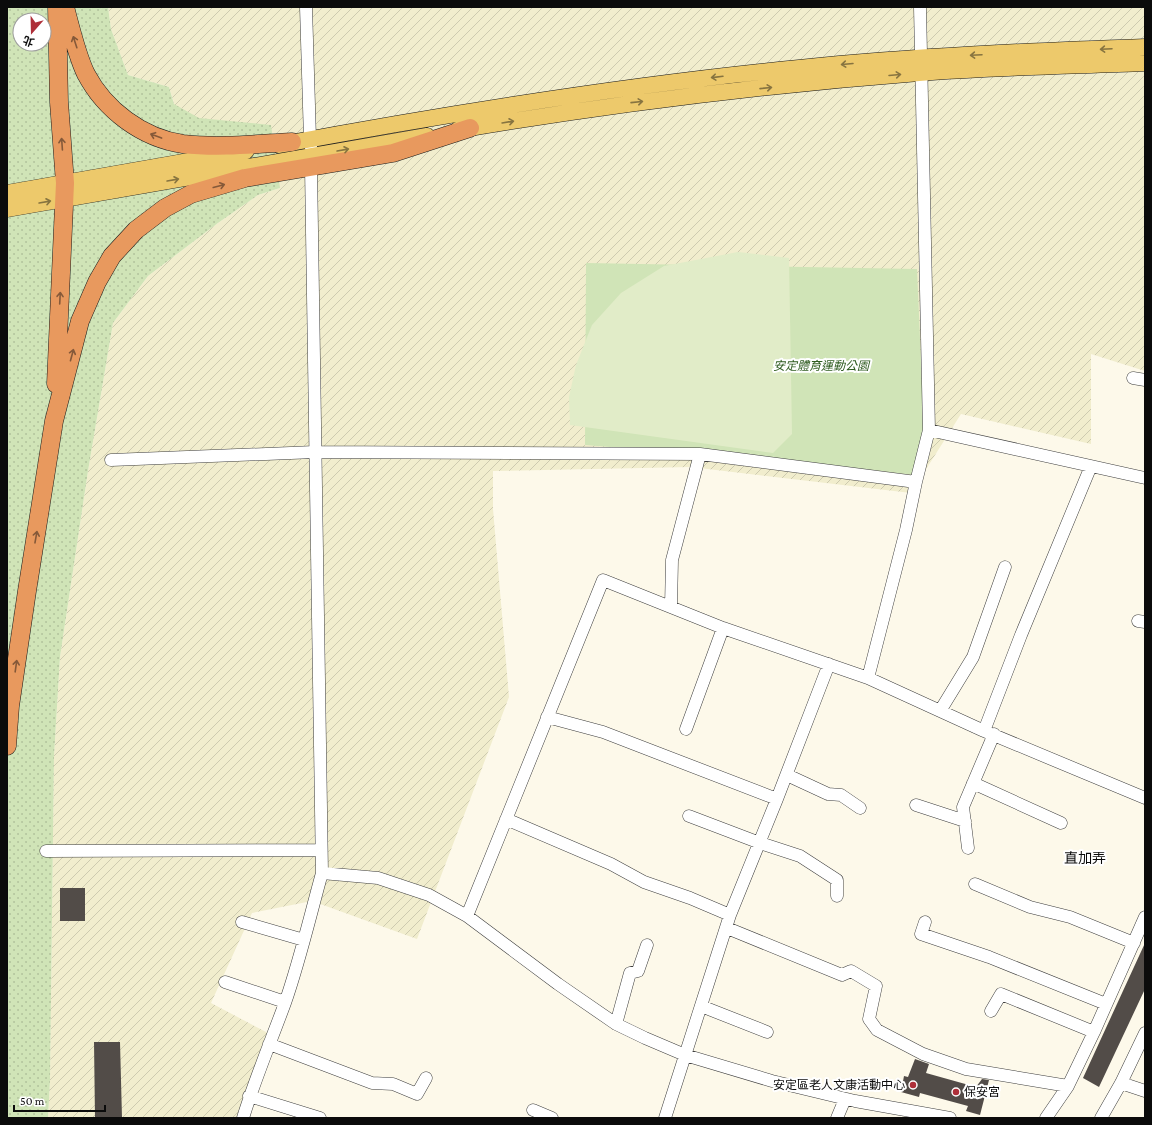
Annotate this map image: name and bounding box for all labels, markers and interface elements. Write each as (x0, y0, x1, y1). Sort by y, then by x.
north arrow (12, 12, 52, 52)
text: 北 (21, 34, 36, 49)
one-way arrow (71, 36, 78, 49)
one-way arrow (1100, 45, 1113, 52)
one-way arrow (970, 51, 983, 58)
one-way arrow (840, 60, 853, 67)
one-way arrow (889, 71, 902, 79)
one-way arrow (711, 73, 724, 81)
one-way arrow (759, 84, 772, 91)
one-way arrow (630, 98, 643, 106)
one-way arrow (502, 118, 515, 126)
one-way arrow (151, 132, 163, 140)
one-way arrow (59, 138, 66, 151)
one-way arrow (336, 146, 349, 154)
one-way arrow (167, 175, 180, 183)
one-way arrow (212, 181, 225, 189)
one-way arrow (39, 198, 52, 206)
one-way arrow (57, 292, 64, 305)
one-way arrow (68, 349, 76, 362)
park label: 安定體育運動公園 (773, 359, 871, 373)
one-way arrow (32, 531, 40, 544)
one-way arrow (12, 660, 20, 673)
district label: 直加弄 (1064, 850, 1106, 866)
place label: 安定區老人文康活動中心 (773, 1078, 905, 1092)
marker: 安定區老人文康活動中心 (908, 1080, 918, 1090)
place label: 保安宮 (964, 1085, 1000, 1099)
scale bar (14, 1087, 105, 1113)
marker: 保安宮 (951, 1087, 961, 1097)
text: 50 m (20, 1094, 45, 1108)

